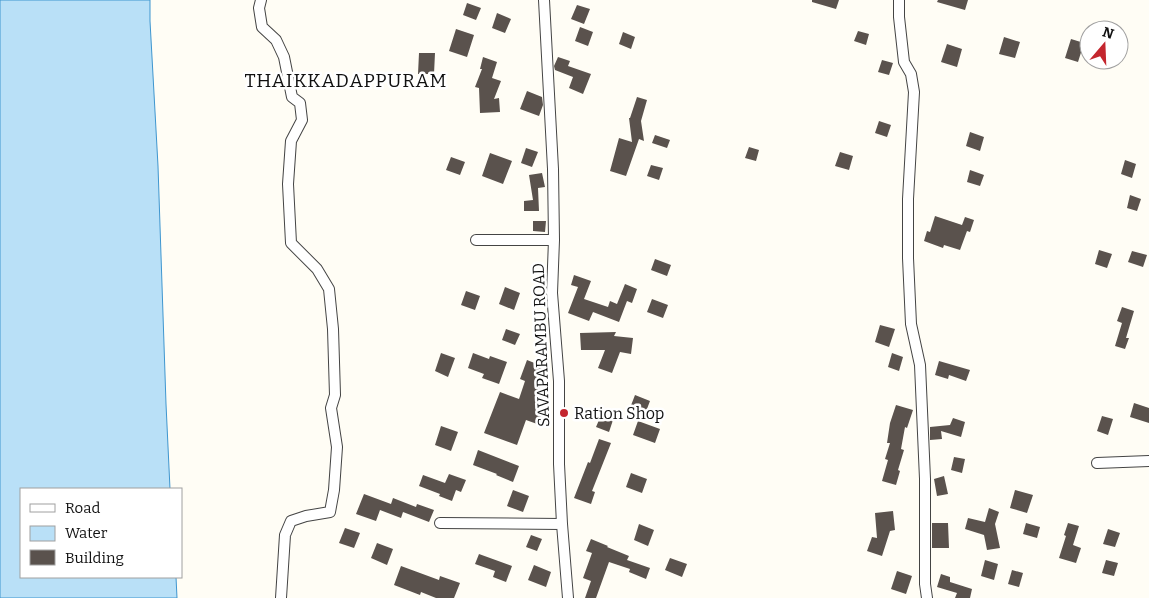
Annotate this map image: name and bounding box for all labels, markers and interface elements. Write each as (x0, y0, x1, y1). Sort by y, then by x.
north arrow (1079, 20, 1129, 70)
text: N (1100, 23, 1116, 43)
district label: THAIKKADAPPURAM (245, 69, 447, 92)
street label: SAVAPARAMBU ROAD (529, 263, 553, 427)
place label: Ration Shop (574, 404, 664, 423)
marker: Ration Shop (558, 407, 570, 419)
legend (20, 488, 182, 578)
text: Road (65, 499, 100, 517)
text: Water (65, 524, 108, 542)
text: Building (65, 549, 124, 567)

